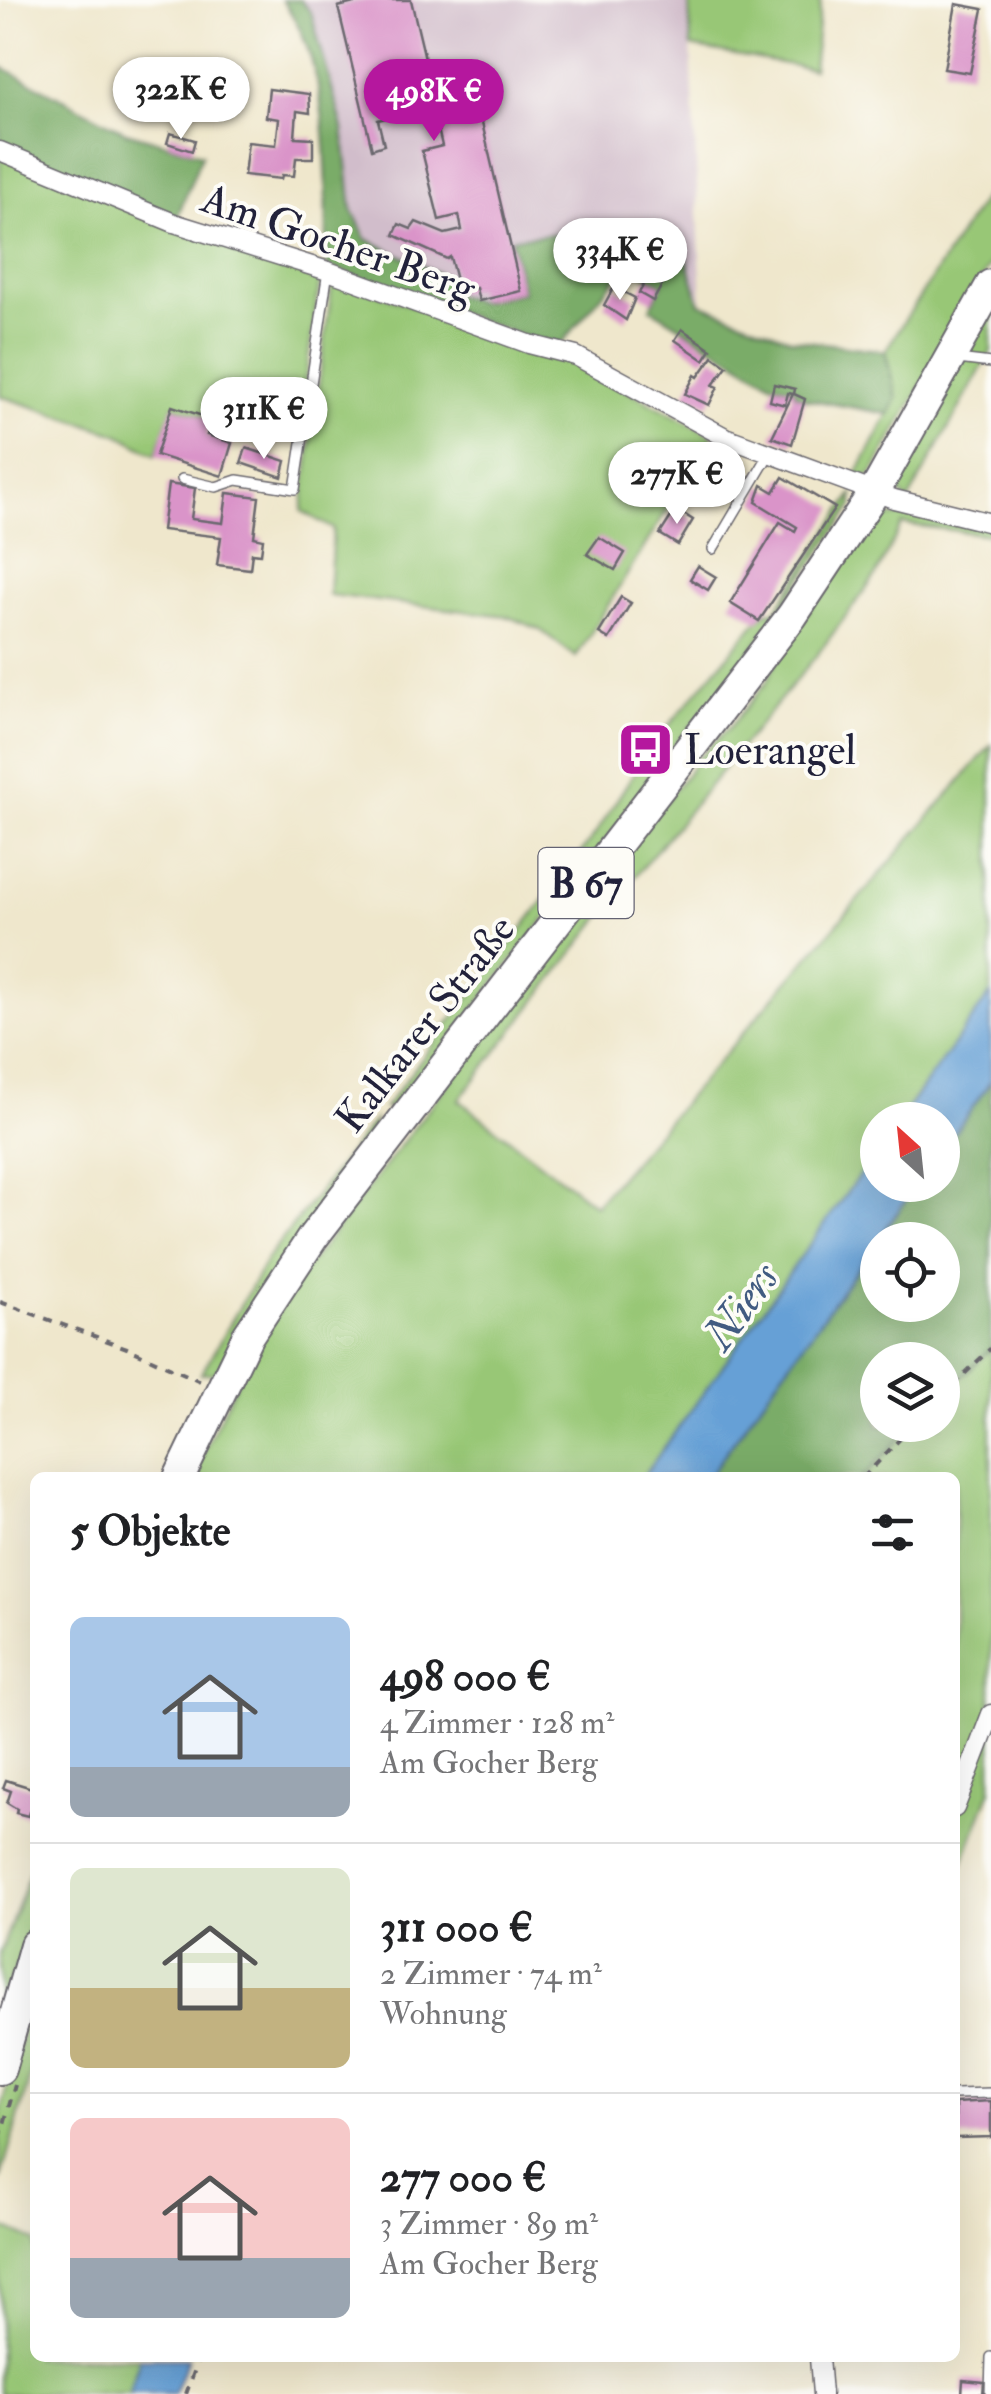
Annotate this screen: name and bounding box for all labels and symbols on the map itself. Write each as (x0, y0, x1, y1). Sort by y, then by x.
pin: 322K € (100, 57, 262, 142)
pin: 498K € (353, 59, 515, 144)
street label: Am Gocher Berg (194, 172, 483, 315)
pin: 334K € (539, 218, 701, 303)
pin: 311K € (183, 377, 345, 462)
pin: 277K € (596, 442, 758, 527)
bus stop icon: Loerangel (615, 719, 675, 779)
place label: Loerangel (684, 725, 856, 777)
road number: B 67 (538, 848, 634, 918)
street label: Kalkarer Straße (324, 905, 527, 1143)
north arrow (860, 1102, 960, 1202)
water label: Niers (690, 1251, 792, 1362)

